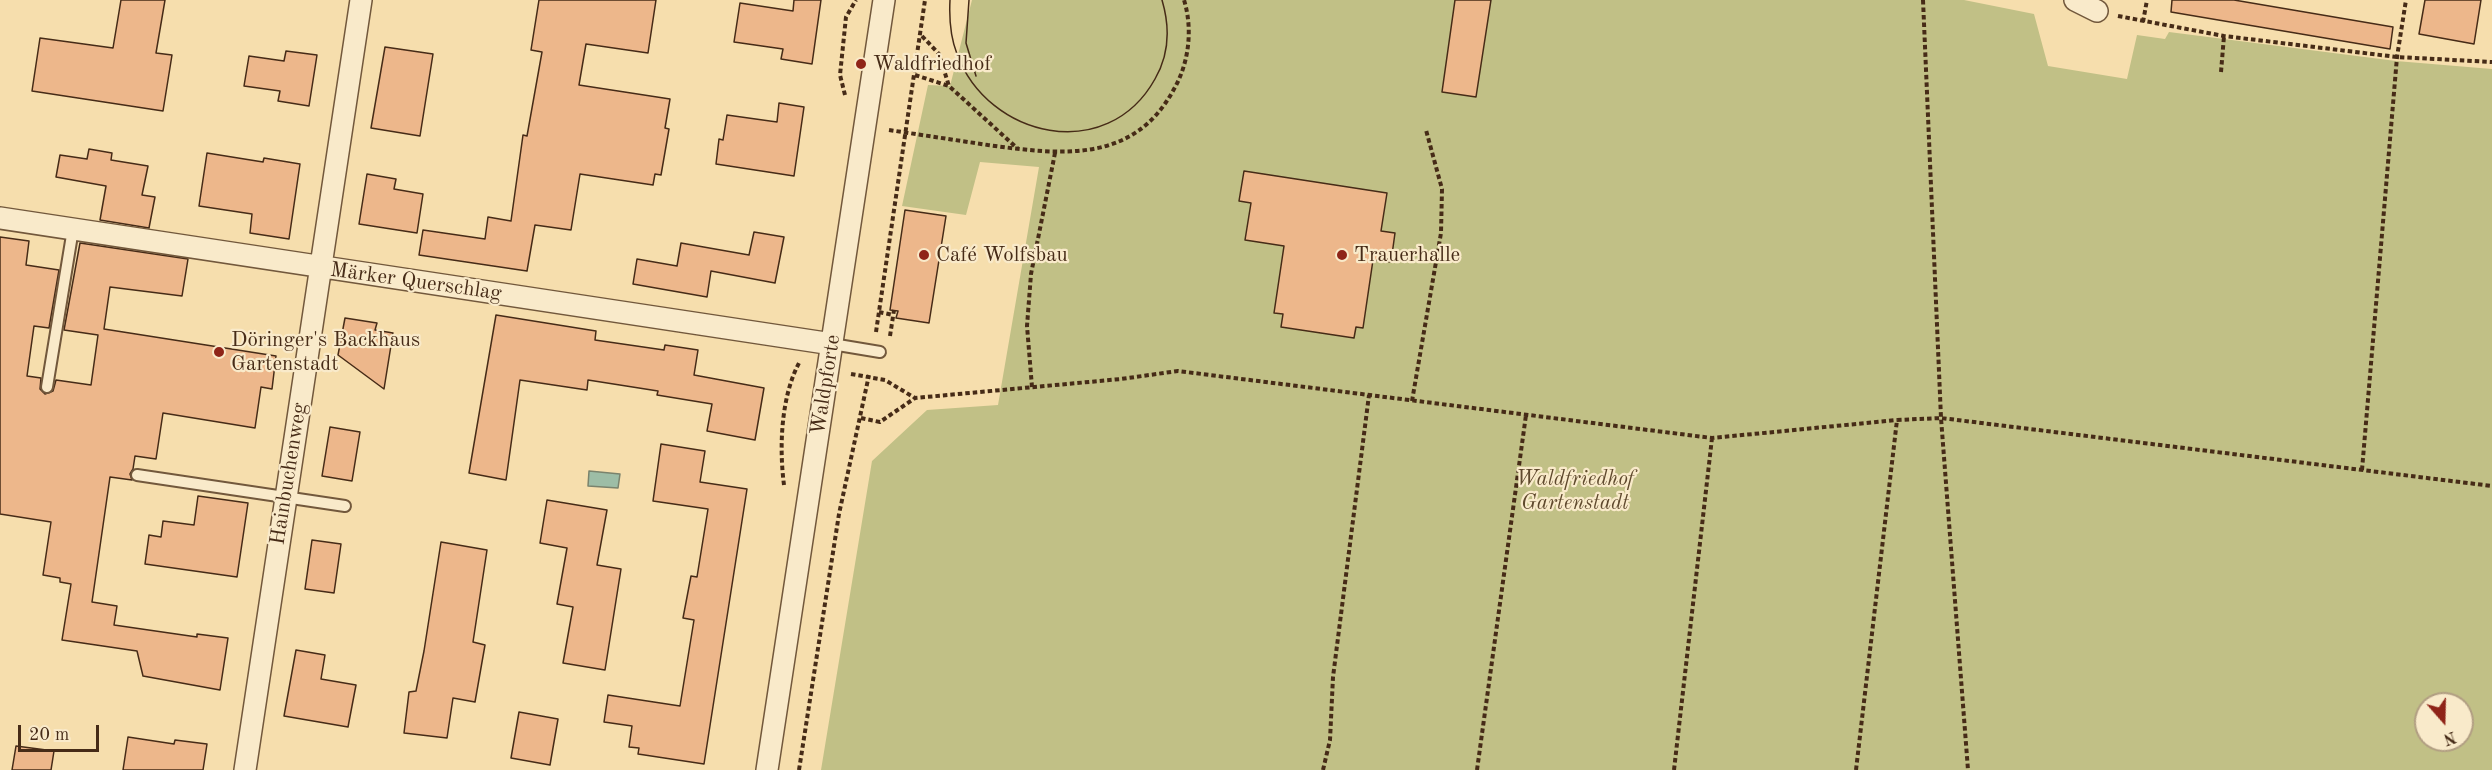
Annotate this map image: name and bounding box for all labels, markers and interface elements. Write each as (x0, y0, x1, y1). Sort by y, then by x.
place label: Waldfriedhof (873, 51, 991, 77)
marker: Waldfriedhof (854, 57, 868, 71)
place label: Café Wolfsbau (936, 242, 1068, 268)
place label: Trauerhalle (1354, 242, 1460, 268)
marker: Café Wolfsbau (917, 248, 931, 262)
marker: Trauerhalle (1335, 248, 1349, 262)
street label: Märker Querschlag (329, 257, 503, 307)
place label: Döringer's Backhaus Gartenstadt (231, 327, 420, 377)
street label: Waldpforte (806, 333, 846, 437)
marker: Döringer's Backhaus Gartenstadt (212, 345, 226, 359)
street label: Hainbuchenweg (265, 401, 313, 547)
park label: Waldfriedhof Gartenstadt (1515, 466, 1635, 516)
north arrow (2414, 692, 2474, 752)
scale bar (21, 713, 102, 751)
text: 20 m (29, 726, 69, 744)
text: N (2441, 727, 2458, 747)

